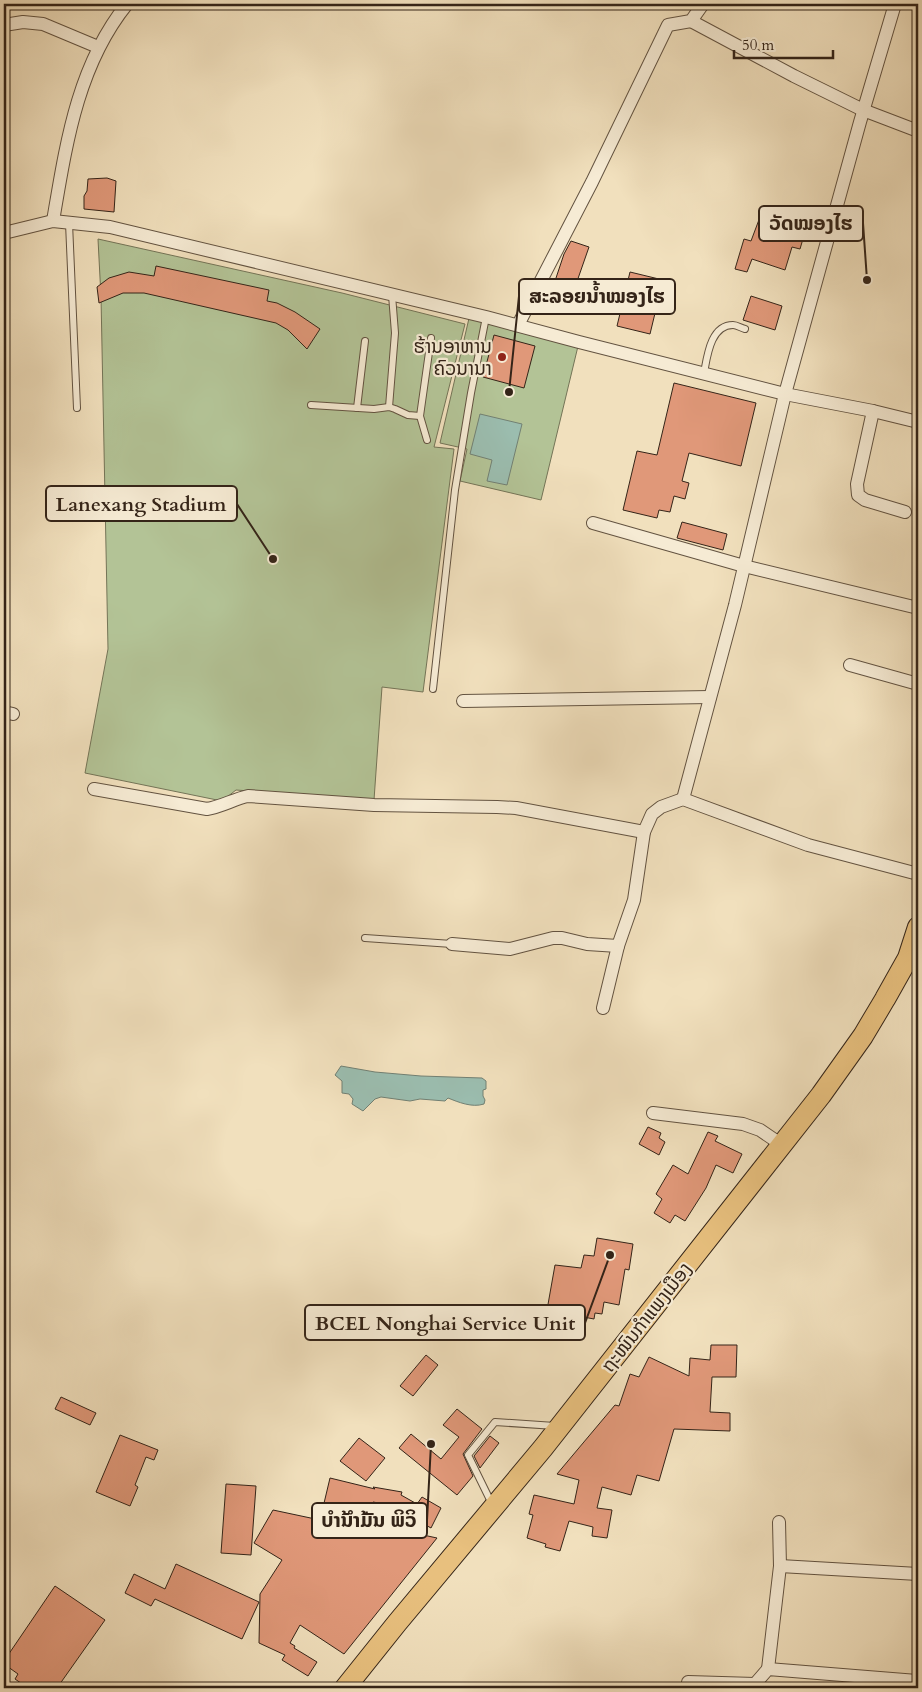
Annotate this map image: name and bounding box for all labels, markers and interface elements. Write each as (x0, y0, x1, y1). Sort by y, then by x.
scale bar (734, 28, 833, 60)
text: 50 m (742, 35, 774, 55)
callout: ວັດໝອງໄຮ (759, 206, 863, 241)
text: ວັດໝອງໄຮ (769, 210, 853, 237)
callout: ສະລອຍນ້ຳໝອງໄຮ (519, 279, 675, 314)
text: ສະລອຍນ້ຳໝອງໄຮ (529, 280, 665, 310)
place label: ຮ້ານອາຫານ ຄົວນານາ (414, 334, 492, 382)
marker: ຮ້ານອາຫານ ຄົວນານາ (496, 351, 508, 363)
callout: Lanexang Stadium (46, 486, 237, 521)
text: Lanexang Stadium (55, 491, 227, 518)
street label: ຖະໜົນກຳແພງເມືອງ (596, 1257, 698, 1378)
callout: BCEL Nonghai Service Unit (305, 1305, 585, 1340)
text: BCEL Nonghai Service Unit (315, 1310, 575, 1337)
callout: ບຳ້ນຳ້ມັນ ພິວິ (312, 1503, 427, 1538)
text: ບຳ້ນຳ້ມັນ ພິວິ (321, 1507, 417, 1534)

